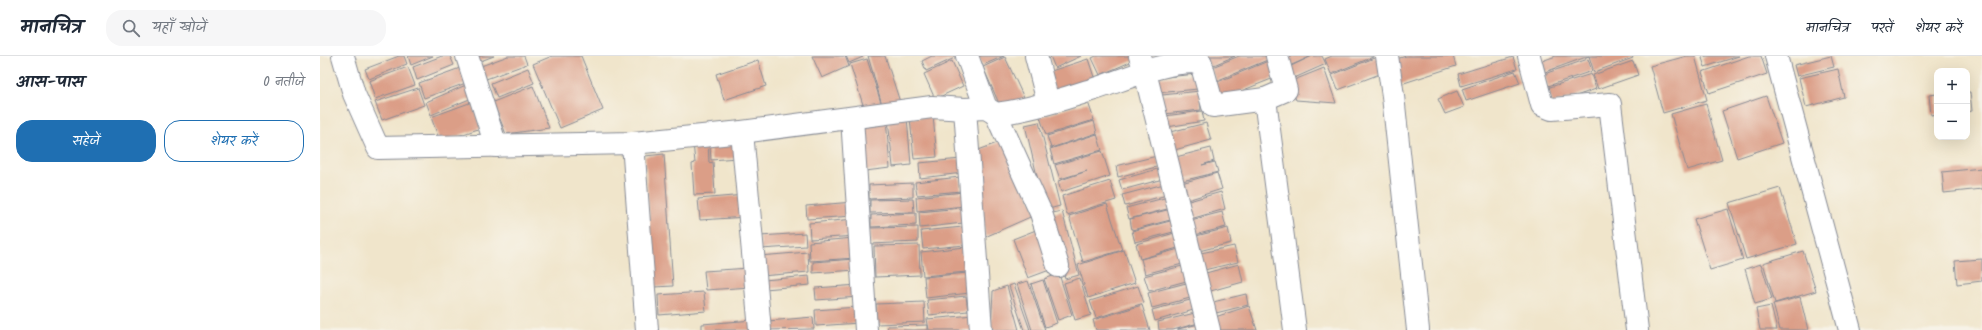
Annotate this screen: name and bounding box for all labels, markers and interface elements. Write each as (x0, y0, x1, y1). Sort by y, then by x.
search box (106, 10, 386, 46)
text: मानचित्र (20, 13, 82, 43)
text: यहाँ खोजें (152, 16, 206, 40)
icon: search (120, 17, 142, 39)
text: मानचित्र (1806, 17, 1849, 39)
text: परतें (1871, 17, 1893, 39)
text: शेयर करें (1915, 17, 1962, 39)
map controls (1934, 68, 1970, 140)
button: + (1934, 68, 1970, 104)
text: आस-पास (16, 69, 84, 96)
text: 0 नतीजे (263, 72, 304, 93)
button: − (1934, 104, 1970, 140)
button: सहेजें (16, 120, 156, 162)
button: शेयर करें (164, 120, 304, 162)

